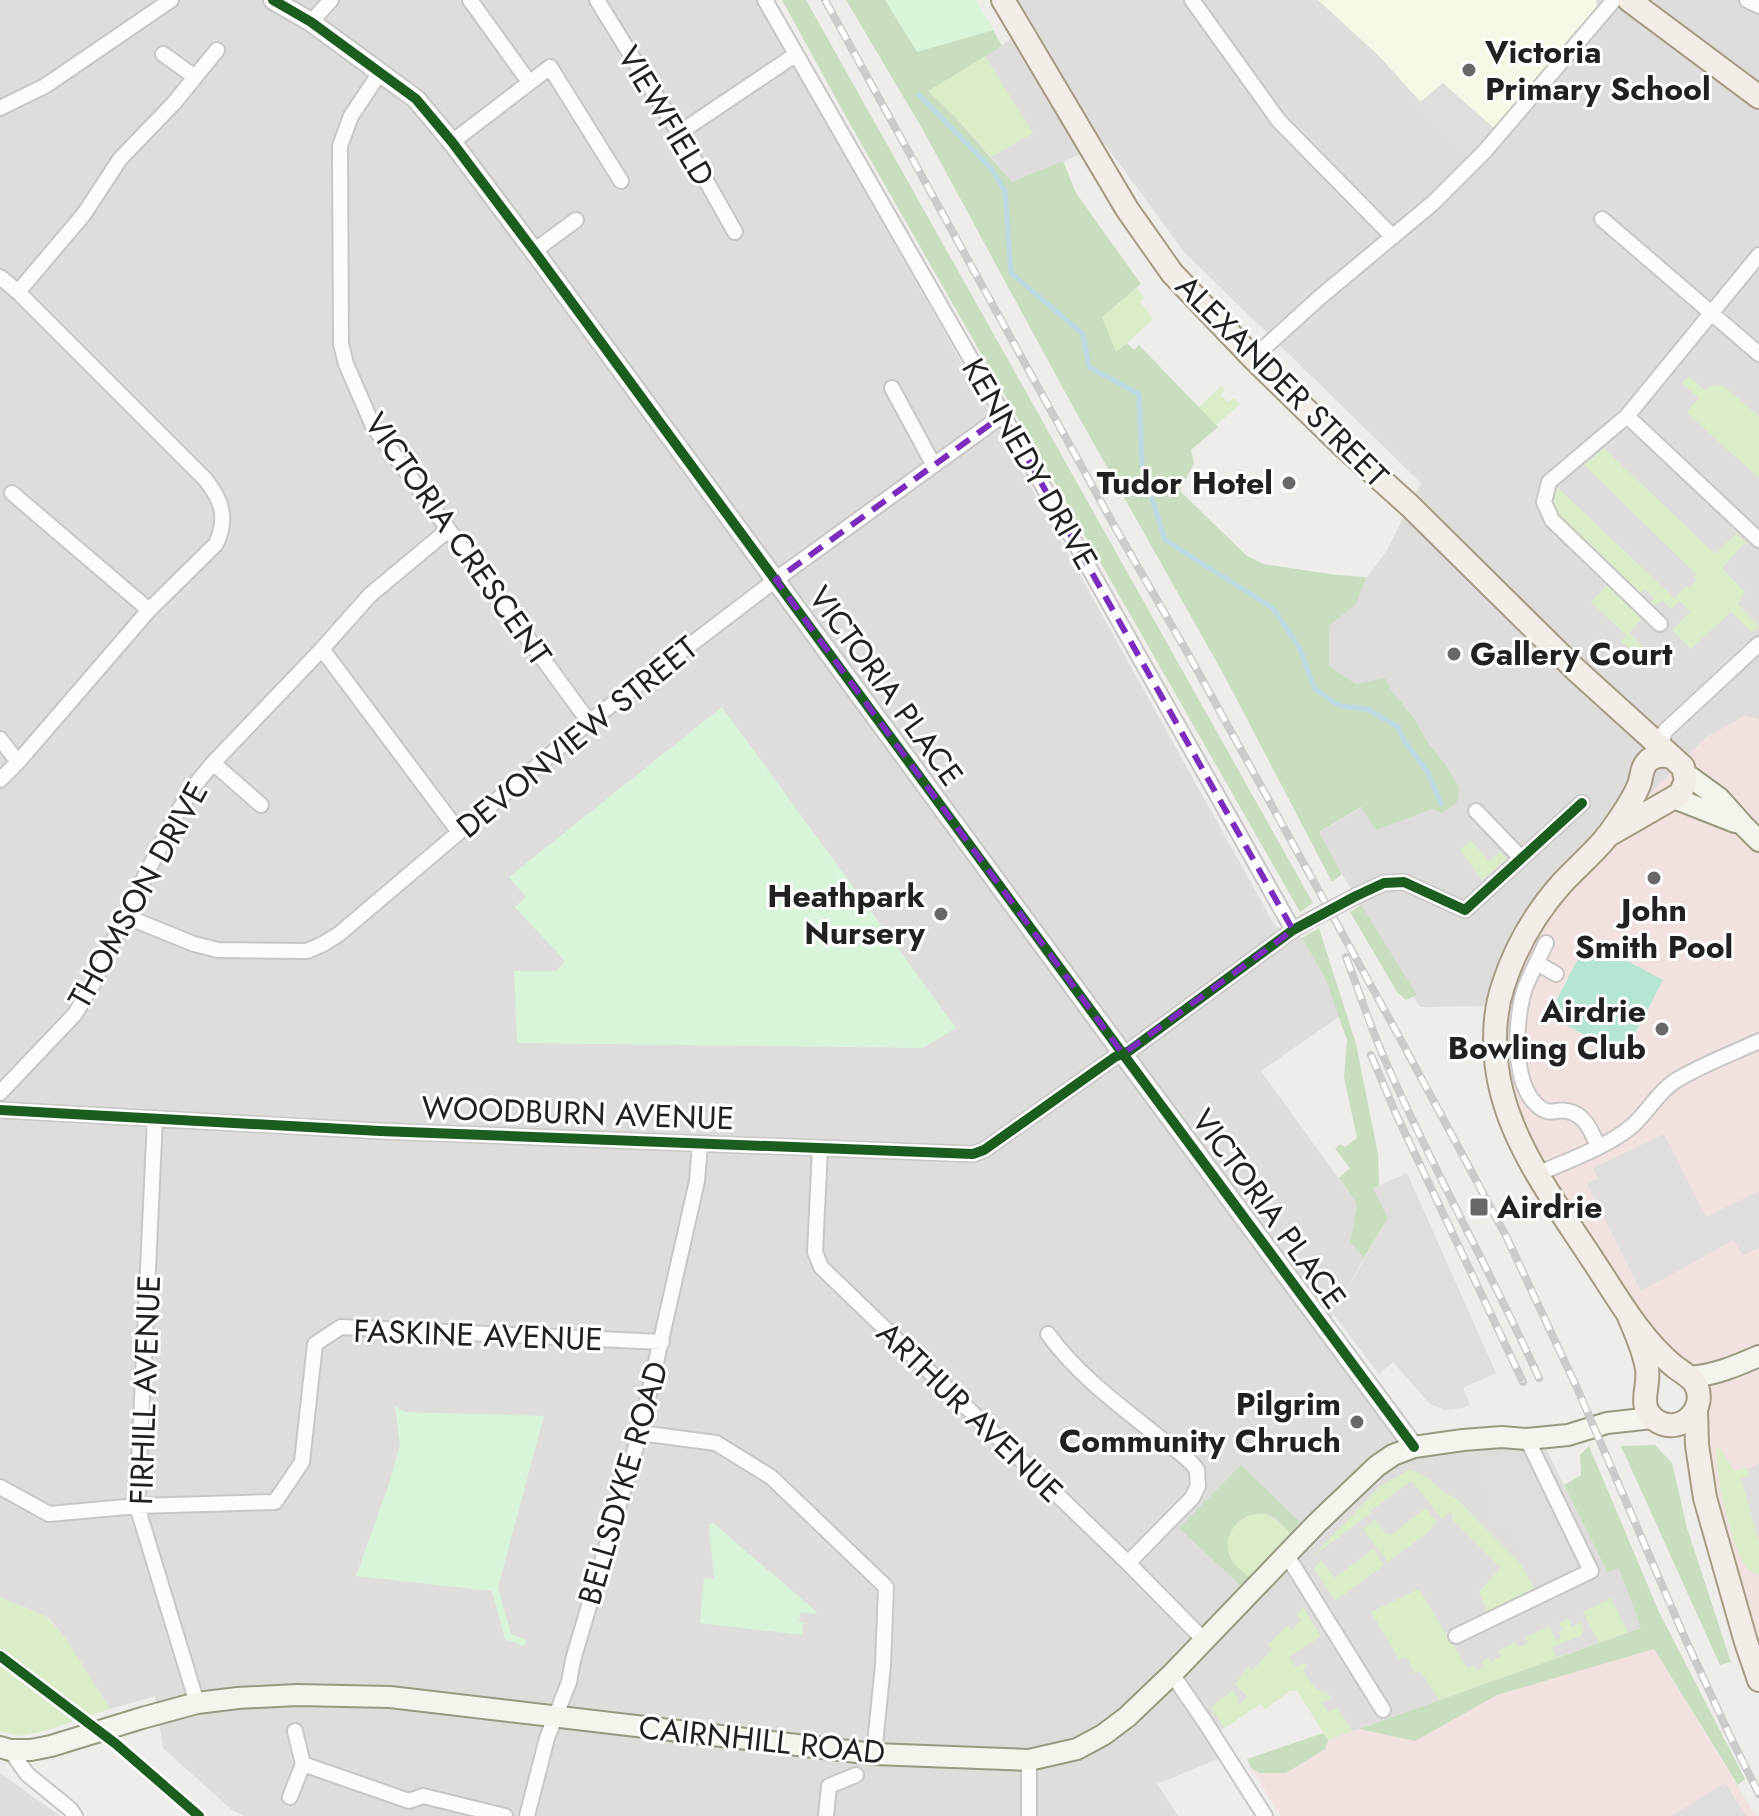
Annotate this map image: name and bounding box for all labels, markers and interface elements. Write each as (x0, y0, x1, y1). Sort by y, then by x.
place label: Victoria Primary School (1484, 29, 1711, 112)
street label: VIEWFIELD (606, 37, 726, 195)
marker: Victoria Primary School (1460, 61, 1478, 79)
street label: ALEXANDER STREET (1165, 264, 1399, 498)
street label: KENNEDY DRIVE (951, 350, 1109, 578)
street label: VICTORIA CRESCENT (353, 403, 563, 675)
place label: Tudor Hotel (1097, 460, 1273, 506)
marker: Tudor Hotel (1280, 474, 1298, 492)
street label: VICTORIA PLACE (798, 576, 974, 796)
street label: DEVONVIEW STREET (447, 625, 707, 849)
place label: Gallery Court (1470, 631, 1673, 677)
marker: Gallery Court (1445, 645, 1463, 663)
street label: THOMSON DRIVE (57, 773, 219, 1017)
marker: John Smith Pool (1645, 869, 1663, 887)
place label: Heathpark Nursery (767, 873, 926, 956)
place label: John Smith Pool (1575, 887, 1733, 970)
marker: Heathpark Nursery (932, 905, 950, 923)
place label: Airdrie Bowling Club (1448, 988, 1646, 1071)
marker: Airdrie Bowling Club (1653, 1020, 1671, 1038)
street label: WOODBURN AVENUE (421, 1085, 735, 1141)
street label: VICTORIA PLACE (1181, 1099, 1357, 1319)
place label: Airdrie (1496, 1184, 1603, 1230)
marker: Airdrie (1468, 1196, 1490, 1218)
street label: FIRHILL AVENUE (118, 1274, 172, 1506)
street label: FASKINE AVENUE (353, 1308, 603, 1362)
street label: ARTHUR AVENUE (866, 1311, 1074, 1513)
street label: BELLSDYKE ROAD (566, 1356, 680, 1610)
place label: Pilgrim Community Chruch (1059, 1381, 1341, 1464)
marker: Pilgrim Community Chruch (1348, 1413, 1366, 1431)
street label: CAIRNHILL ROAD (637, 1704, 887, 1776)

